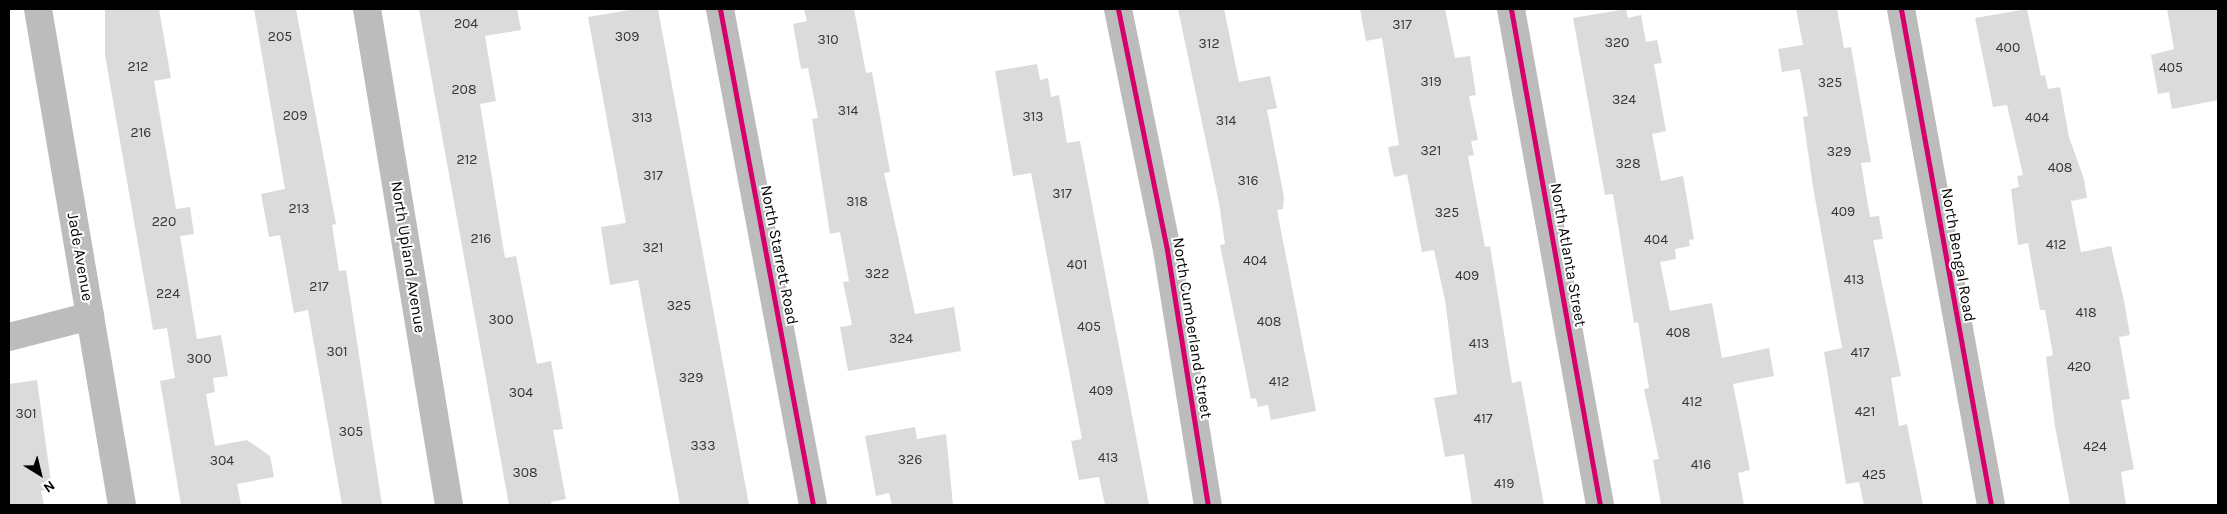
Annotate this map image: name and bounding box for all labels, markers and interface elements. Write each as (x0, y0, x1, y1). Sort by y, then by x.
house number: 204 (454, 16, 478, 32)
house number: 317 (1392, 17, 1412, 33)
house number: 205 (268, 29, 292, 45)
house number: 309 (615, 29, 639, 45)
house number: 310 (817, 32, 839, 48)
house number: 320 (1605, 35, 1629, 51)
house number: 312 (1198, 36, 1220, 52)
house number: 400 (1996, 40, 2020, 56)
house number: 212 (128, 59, 148, 75)
house number: 405 (2159, 60, 2183, 76)
house number: 319 (1420, 74, 1442, 90)
house number: 325 (1818, 75, 1842, 91)
house number: 208 (451, 82, 477, 98)
house number: 324 (1612, 92, 1636, 108)
house number: 314 (838, 103, 858, 119)
house number: 209 (283, 108, 307, 124)
house number: 313 (1022, 109, 1044, 125)
house number: 313 (631, 110, 653, 126)
house number: 404 (2025, 110, 2049, 126)
house number: 314 (1216, 113, 1236, 129)
house number: 216 (131, 125, 151, 141)
house number: 321 (1420, 143, 1442, 159)
house number: 329 (1827, 144, 1851, 160)
house number: 212 (457, 152, 477, 168)
house number: 328 (1616, 156, 1640, 172)
house number: 408 (2048, 160, 2072, 176)
house number: 317 (643, 168, 663, 184)
house number: 316 (1238, 173, 1258, 189)
street label: North Upland Avenue (387, 180, 429, 334)
street label: North Atlanta Street (1546, 182, 1590, 328)
street label: North Starrett Road (756, 184, 802, 326)
house number: 317 (1052, 186, 1072, 202)
street label: North Bengal Road (1937, 187, 1979, 323)
house number: 318 (846, 194, 868, 210)
house number: 213 (288, 201, 310, 217)
house number: 409 (1831, 204, 1855, 220)
house number: 325 (1435, 205, 1459, 221)
street label: Jade Avenue (63, 211, 97, 303)
house number: 220 (152, 214, 176, 230)
house number: 216 (471, 231, 491, 247)
house number: 404 (1644, 232, 1668, 248)
street label: North Cumberland Street (1168, 236, 1216, 420)
house number: 412 (2046, 237, 2066, 253)
house number: 321 (642, 240, 664, 256)
house number: 404 (1243, 253, 1267, 269)
house number: 401 (1067, 257, 1087, 273)
house number: 322 (865, 266, 889, 282)
house number: 409 (1455, 268, 1479, 284)
house number: 413 (1844, 272, 1864, 288)
house number: 217 (309, 279, 329, 295)
house number: 224 (156, 286, 180, 302)
house number: 325 (667, 298, 691, 314)
house number: 418 (2075, 305, 2097, 321)
house number: 300 (489, 312, 513, 328)
house number: 408 (1257, 314, 1281, 330)
house number: 405 (1077, 319, 1101, 335)
house number: 408 (1666, 325, 1690, 341)
house number: 324 (889, 331, 913, 347)
house number: 413 (1469, 336, 1489, 352)
house number: 301 (326, 344, 348, 360)
house number: 417 (1850, 345, 1870, 361)
house number: 300 (187, 351, 211, 367)
house number: 420 (2067, 359, 2091, 375)
house number: 329 (679, 370, 703, 386)
house number: 412 (1269, 374, 1289, 390)
house number: 409 (1089, 383, 1113, 399)
house number: 304 (509, 385, 533, 401)
house number: 412 (1682, 394, 1702, 410)
house number: 421 (1855, 404, 1875, 420)
house number: 301 (15, 406, 37, 422)
house number: 417 (1473, 411, 1493, 427)
house number: 305 (339, 424, 363, 440)
house number: 333 (691, 438, 715, 454)
house number: 424 (2083, 439, 2107, 455)
north arrow (15, 449, 65, 499)
house number: 413 (1098, 450, 1118, 466)
house number: 326 (898, 452, 922, 468)
house number: 304 (210, 453, 234, 469)
house number: 416 (1691, 457, 1711, 473)
house number: 308 (512, 465, 538, 481)
house number: 425 (1862, 467, 1886, 483)
house number: 419 (1494, 476, 1514, 492)
text: N (40, 477, 58, 496)

